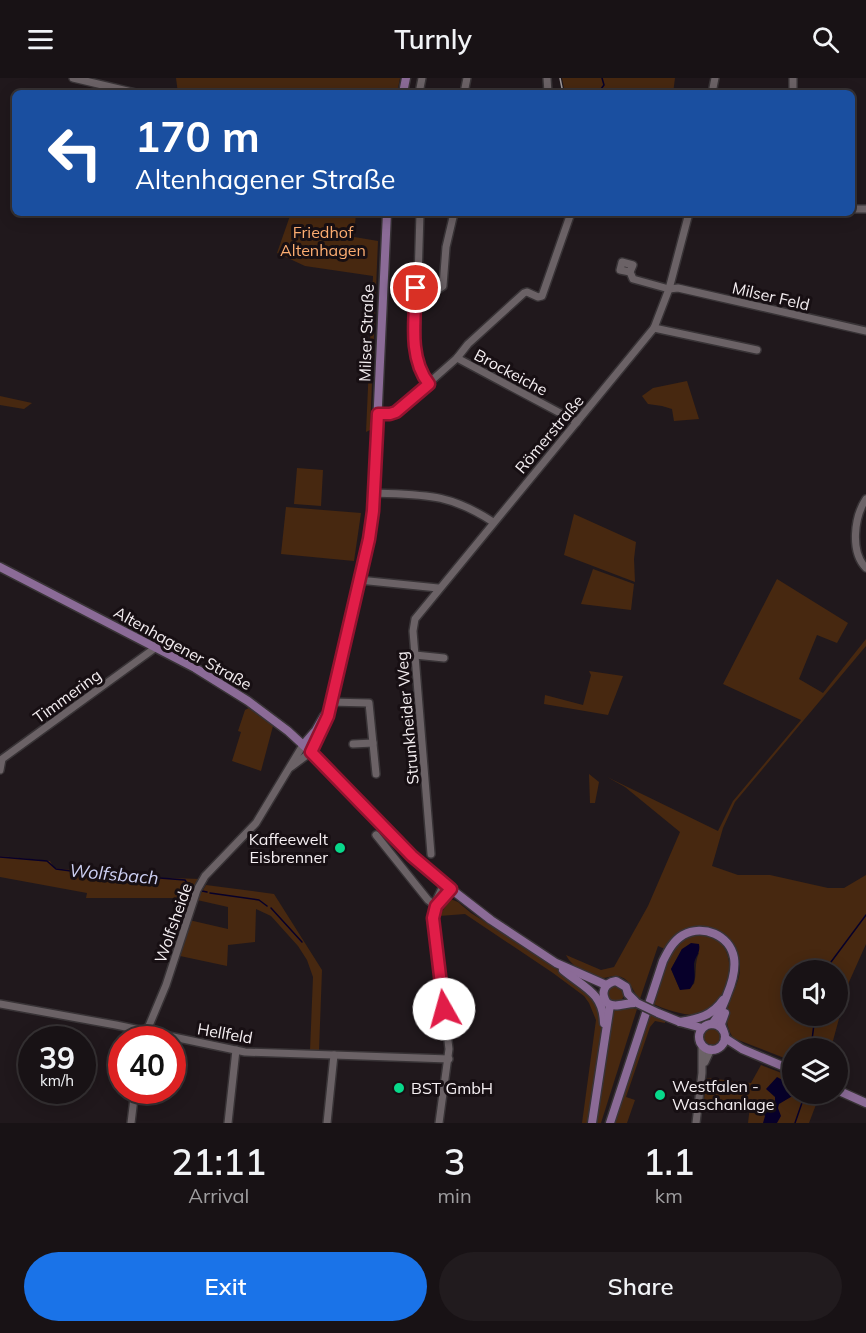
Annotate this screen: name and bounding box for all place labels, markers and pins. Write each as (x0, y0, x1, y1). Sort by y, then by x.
pin (390, 262, 441, 313)
place label: Kaffeewelt Eisbrenner (249, 829, 328, 867)
marker: Kaffeewelt Eisbrenner (333, 841, 347, 855)
place label: Westfalen - Waschanlage (672, 1076, 774, 1114)
place label: BST GmbH (411, 1078, 493, 1098)
marker: BST GmbH (392, 1081, 406, 1095)
marker: Westfalen - Waschanlage (653, 1088, 667, 1102)

